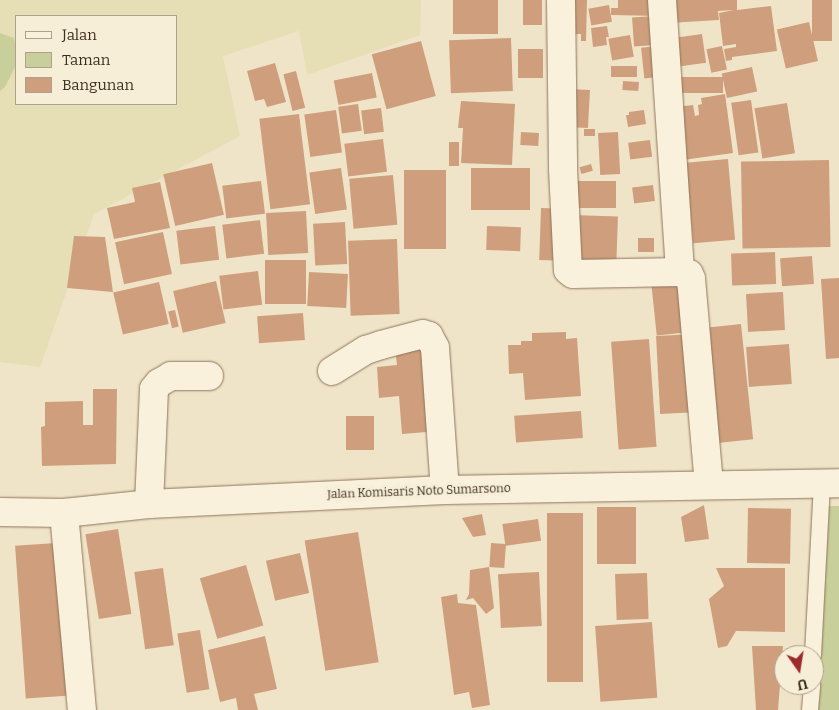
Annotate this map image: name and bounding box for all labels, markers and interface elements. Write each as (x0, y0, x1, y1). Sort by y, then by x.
legend (15, 15, 178, 105)
text: Jalan (62, 26, 97, 44)
text: Taman (62, 51, 110, 69)
text: Bangunan (62, 76, 134, 94)
street label: Jalan Komisaris Noto Sumarsono (327, 482, 511, 502)
north arrow (774, 645, 824, 695)
text: U (795, 675, 809, 694)

